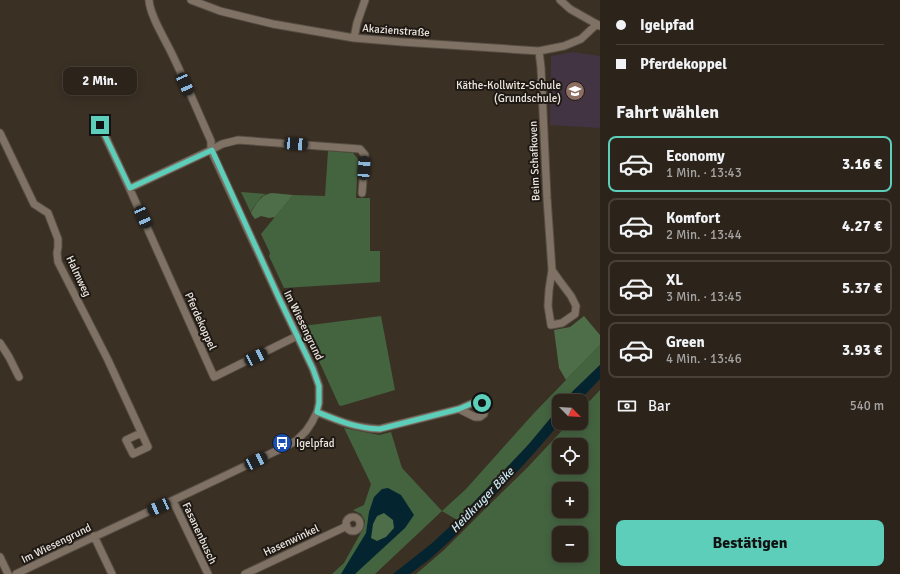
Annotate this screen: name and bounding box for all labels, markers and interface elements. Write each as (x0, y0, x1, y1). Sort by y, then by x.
text: Igelpfad (640, 16, 694, 34)
street label: Akazienstraße (362, 22, 430, 39)
text: Pferdekoppel (640, 55, 727, 73)
callout: 2 Min. (63, 67, 137, 95)
car (175, 71, 195, 97)
text: 2 Min. (82, 73, 118, 89)
place label: Käthe-Kollwitz-Schule (Grundschule) (456, 79, 561, 105)
school or university icon: Käthe-Kollwitz-Schule (Grundschule) (564, 80, 586, 102)
text: Fahrt wählen (616, 101, 719, 123)
route end (91, 116, 109, 134)
street label: Beim Schafkoven (527, 121, 542, 201)
car (284, 137, 308, 151)
icon: car (618, 146, 654, 182)
text: Economy (666, 147, 725, 165)
text: 3.16 € (842, 155, 882, 173)
car (357, 156, 371, 180)
text: 1 Min. · 13:43 (666, 165, 742, 181)
car (133, 204, 153, 230)
icon: car (618, 208, 654, 244)
text: Komfort (666, 209, 720, 227)
text: 4.27 € (842, 217, 882, 235)
text: 2 Min. · 13:44 (666, 227, 742, 243)
street label: Halmweg (63, 254, 94, 299)
icon: car (618, 270, 654, 306)
text: XL (666, 271, 683, 289)
text: 5.37 € (842, 279, 882, 297)
street label: Im Wiesengrund (281, 288, 326, 362)
text: 3 Min. · 13:45 (666, 289, 742, 305)
street label: Pferdekoppel (182, 290, 219, 352)
icon: car (618, 332, 654, 368)
text: Green (666, 333, 705, 351)
text: 3.93 € (842, 341, 882, 359)
car (243, 346, 269, 368)
text: 4 Min. · 13:46 (666, 351, 742, 367)
route start (473, 394, 491, 412)
north arrow (552, 394, 588, 430)
map controls (552, 394, 588, 562)
icon: cash (616, 395, 638, 417)
text: Bar (648, 397, 670, 415)
text: 540 m (850, 398, 884, 414)
bus stop icon: Igelpfad (271, 432, 293, 454)
place label: Igelpfad (296, 437, 335, 450)
button: locate (552, 438, 588, 474)
car (243, 450, 269, 472)
water label: Heidkruger Bäke (447, 464, 518, 536)
button: + (552, 482, 588, 518)
car (146, 497, 172, 517)
street label: Fasanenbusch (180, 500, 220, 566)
button: Bestätigen (616, 520, 884, 566)
street label: Im Wiesengrund (19, 521, 93, 566)
street label: Hasenwinkel (261, 522, 321, 559)
button: − (552, 526, 588, 562)

